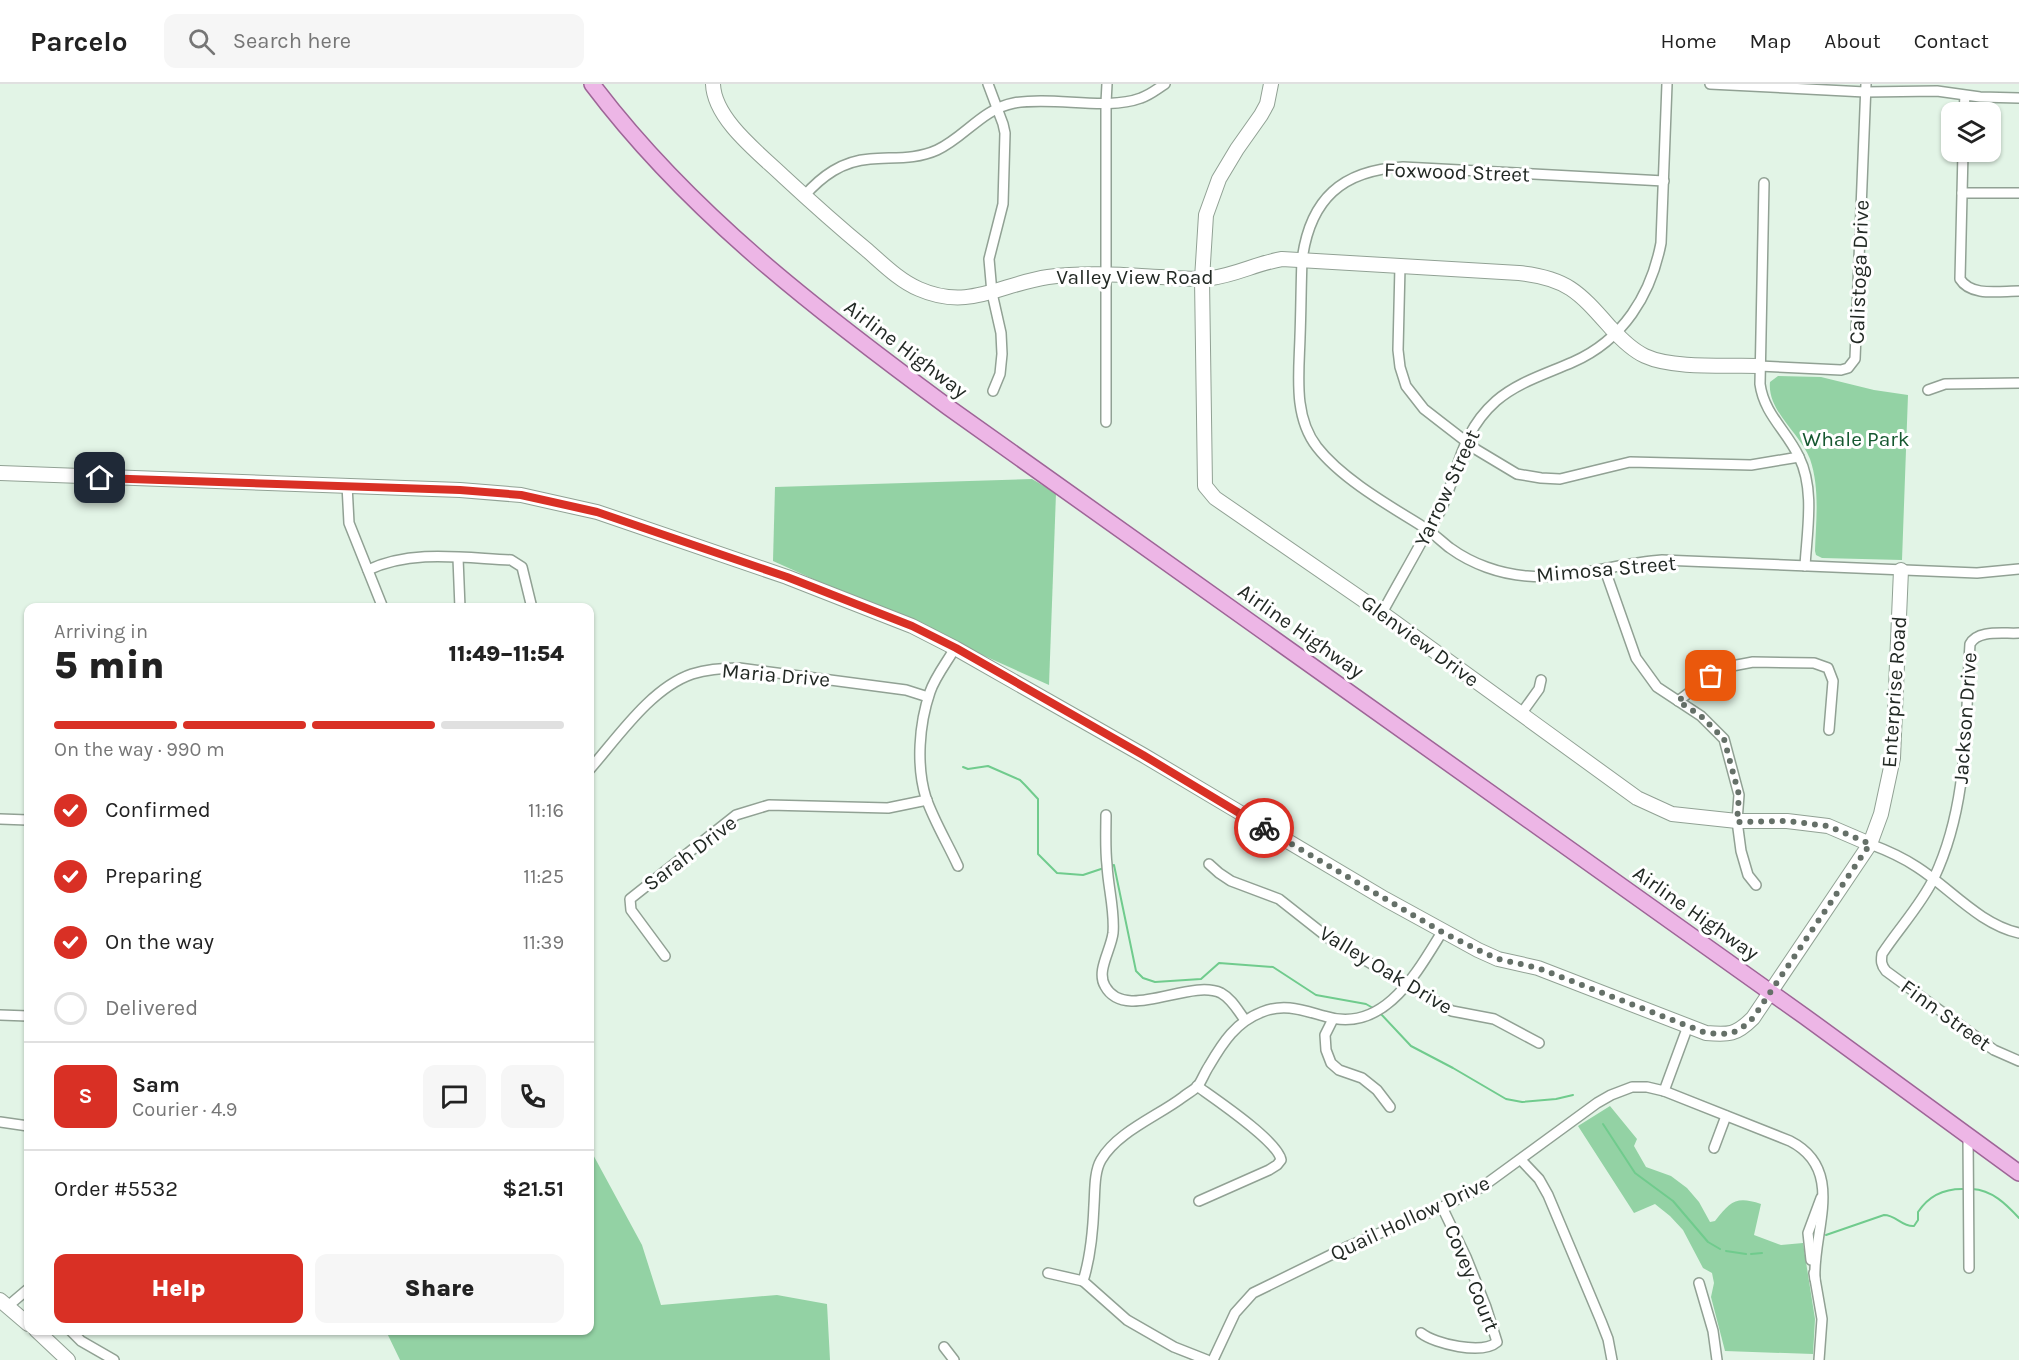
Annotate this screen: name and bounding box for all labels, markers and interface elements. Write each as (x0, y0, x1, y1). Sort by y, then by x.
search box (164, 14, 584, 68)
text: Parcelo (30, 25, 128, 58)
icon: search (185, 25, 218, 58)
text: Search here (233, 28, 351, 54)
text: Home (1661, 29, 1717, 53)
text: Map (1750, 29, 1791, 53)
text: About (1824, 29, 1881, 53)
text: Contact (1914, 29, 1989, 53)
map controls (1941, 102, 2001, 162)
button: layers (1941, 102, 2001, 162)
street label: Foxwood Street (1384, 157, 1530, 187)
street label: Calistoga Drive (1844, 199, 1874, 345)
street label: Valley View Road (1056, 265, 1214, 289)
street label: Airline Highway (840, 295, 972, 403)
street label: Yarrow Street (1409, 426, 1485, 550)
park label: Whale Park (1802, 427, 1910, 451)
pin (74, 452, 125, 503)
icon: home (83, 461, 116, 494)
street label: Mimosa Street (1535, 551, 1677, 587)
street label: Airline Highway (1234, 579, 1369, 683)
street label: Glenview Drive (1356, 590, 1484, 692)
street label: Enterprise Road (1877, 615, 1911, 769)
text: Arriving in (54, 620, 148, 643)
text: 11:49–11:54 (449, 641, 564, 667)
text: 5 min (54, 642, 165, 688)
pin (1685, 650, 1736, 701)
street label: Jackson Drive (1948, 651, 1982, 785)
street label: Maria Drive (721, 658, 831, 692)
icon: bag (1694, 659, 1727, 692)
text: On the way · 990 m (54, 738, 225, 761)
icon: check (54, 794, 87, 827)
text: Confirmed (105, 797, 211, 823)
courier (1234, 798, 1294, 858)
text: 11:16 (528, 799, 564, 822)
street label: Sarah Drive (639, 810, 741, 896)
icon: bike (1248, 812, 1281, 845)
icon: check (54, 860, 87, 893)
street label: Airline Highway (1629, 861, 1764, 965)
text: Preparing (105, 863, 202, 889)
text: 11:25 (523, 865, 564, 888)
street label: Valley Oak Drive (1315, 921, 1457, 1019)
icon: check (54, 926, 87, 959)
text: On the way (105, 929, 214, 955)
text: 11:39 (523, 931, 564, 954)
street label: Finn Street (1896, 974, 1996, 1056)
text: Delivered (105, 995, 198, 1021)
button: chat (423, 1065, 486, 1128)
button: phone (501, 1065, 564, 1128)
text: Sam (132, 1072, 180, 1098)
text: S (78, 1083, 93, 1109)
text: Courier · 4.9 (132, 1098, 237, 1121)
street label: Quail Hollow Drive (1326, 1171, 1494, 1265)
text: Order #5532 (54, 1176, 178, 1202)
text: $21.51 (502, 1176, 564, 1202)
street label: Covey Court (1440, 1221, 1504, 1335)
button: Help (54, 1254, 303, 1323)
button: Share (315, 1254, 564, 1323)

